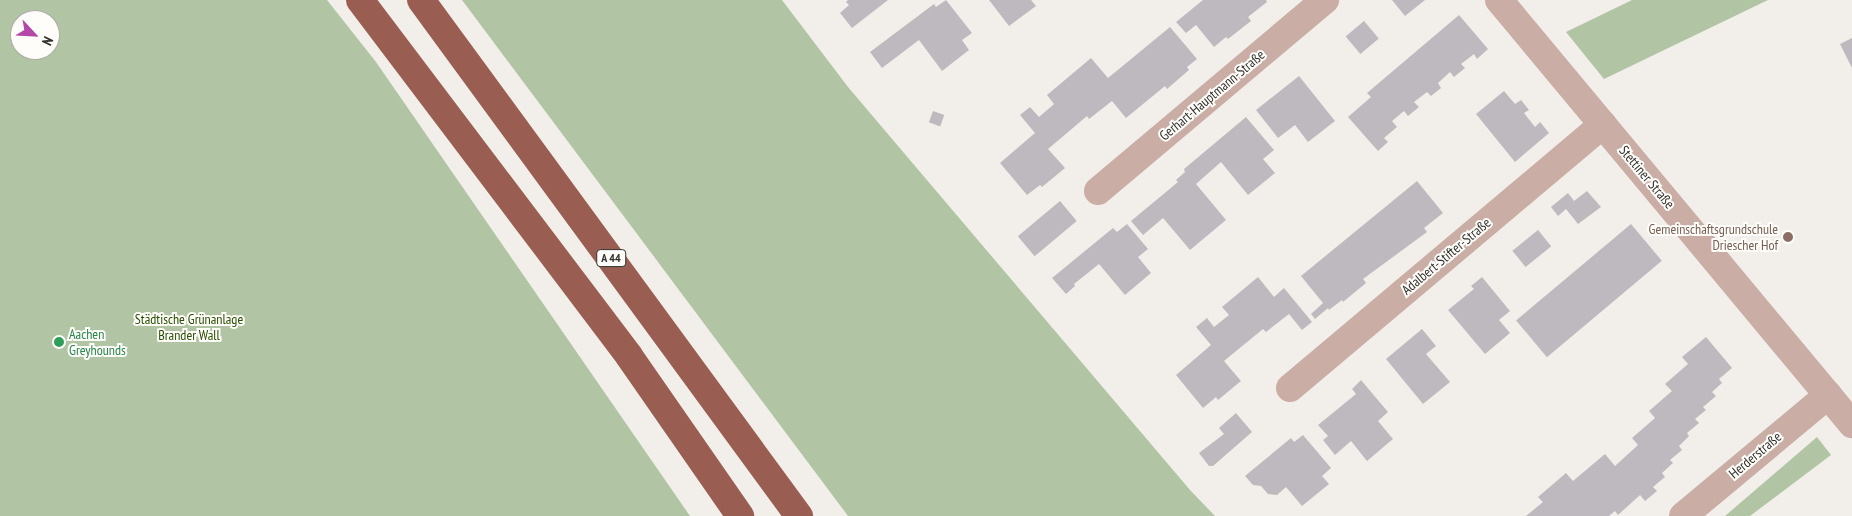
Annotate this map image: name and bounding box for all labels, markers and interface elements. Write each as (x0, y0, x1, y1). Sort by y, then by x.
north arrow (10, 10, 60, 60)
text: N (38, 34, 57, 48)
street label: Gerhart-Hauptmann-Straße (1156, 46, 1268, 144)
street label: Stettiner Straße (1616, 142, 1678, 212)
street label: Adalbert-Stifter-Straße (1398, 214, 1494, 298)
place label: Gemeinschaftsgrundschule Driescher Hof (1649, 221, 1778, 253)
marker: Gemeinschaftsgrundschule Driescher Hof (1782, 231, 1794, 243)
road number: A 44 (596, 248, 626, 268)
park label: Städtische Grünanlage Brander Wall (135, 311, 243, 344)
place label: Aachen Greyhounds (69, 326, 126, 358)
marker: Aachen Greyhounds (53, 336, 65, 348)
street label: Herderstraße (1725, 428, 1785, 482)

